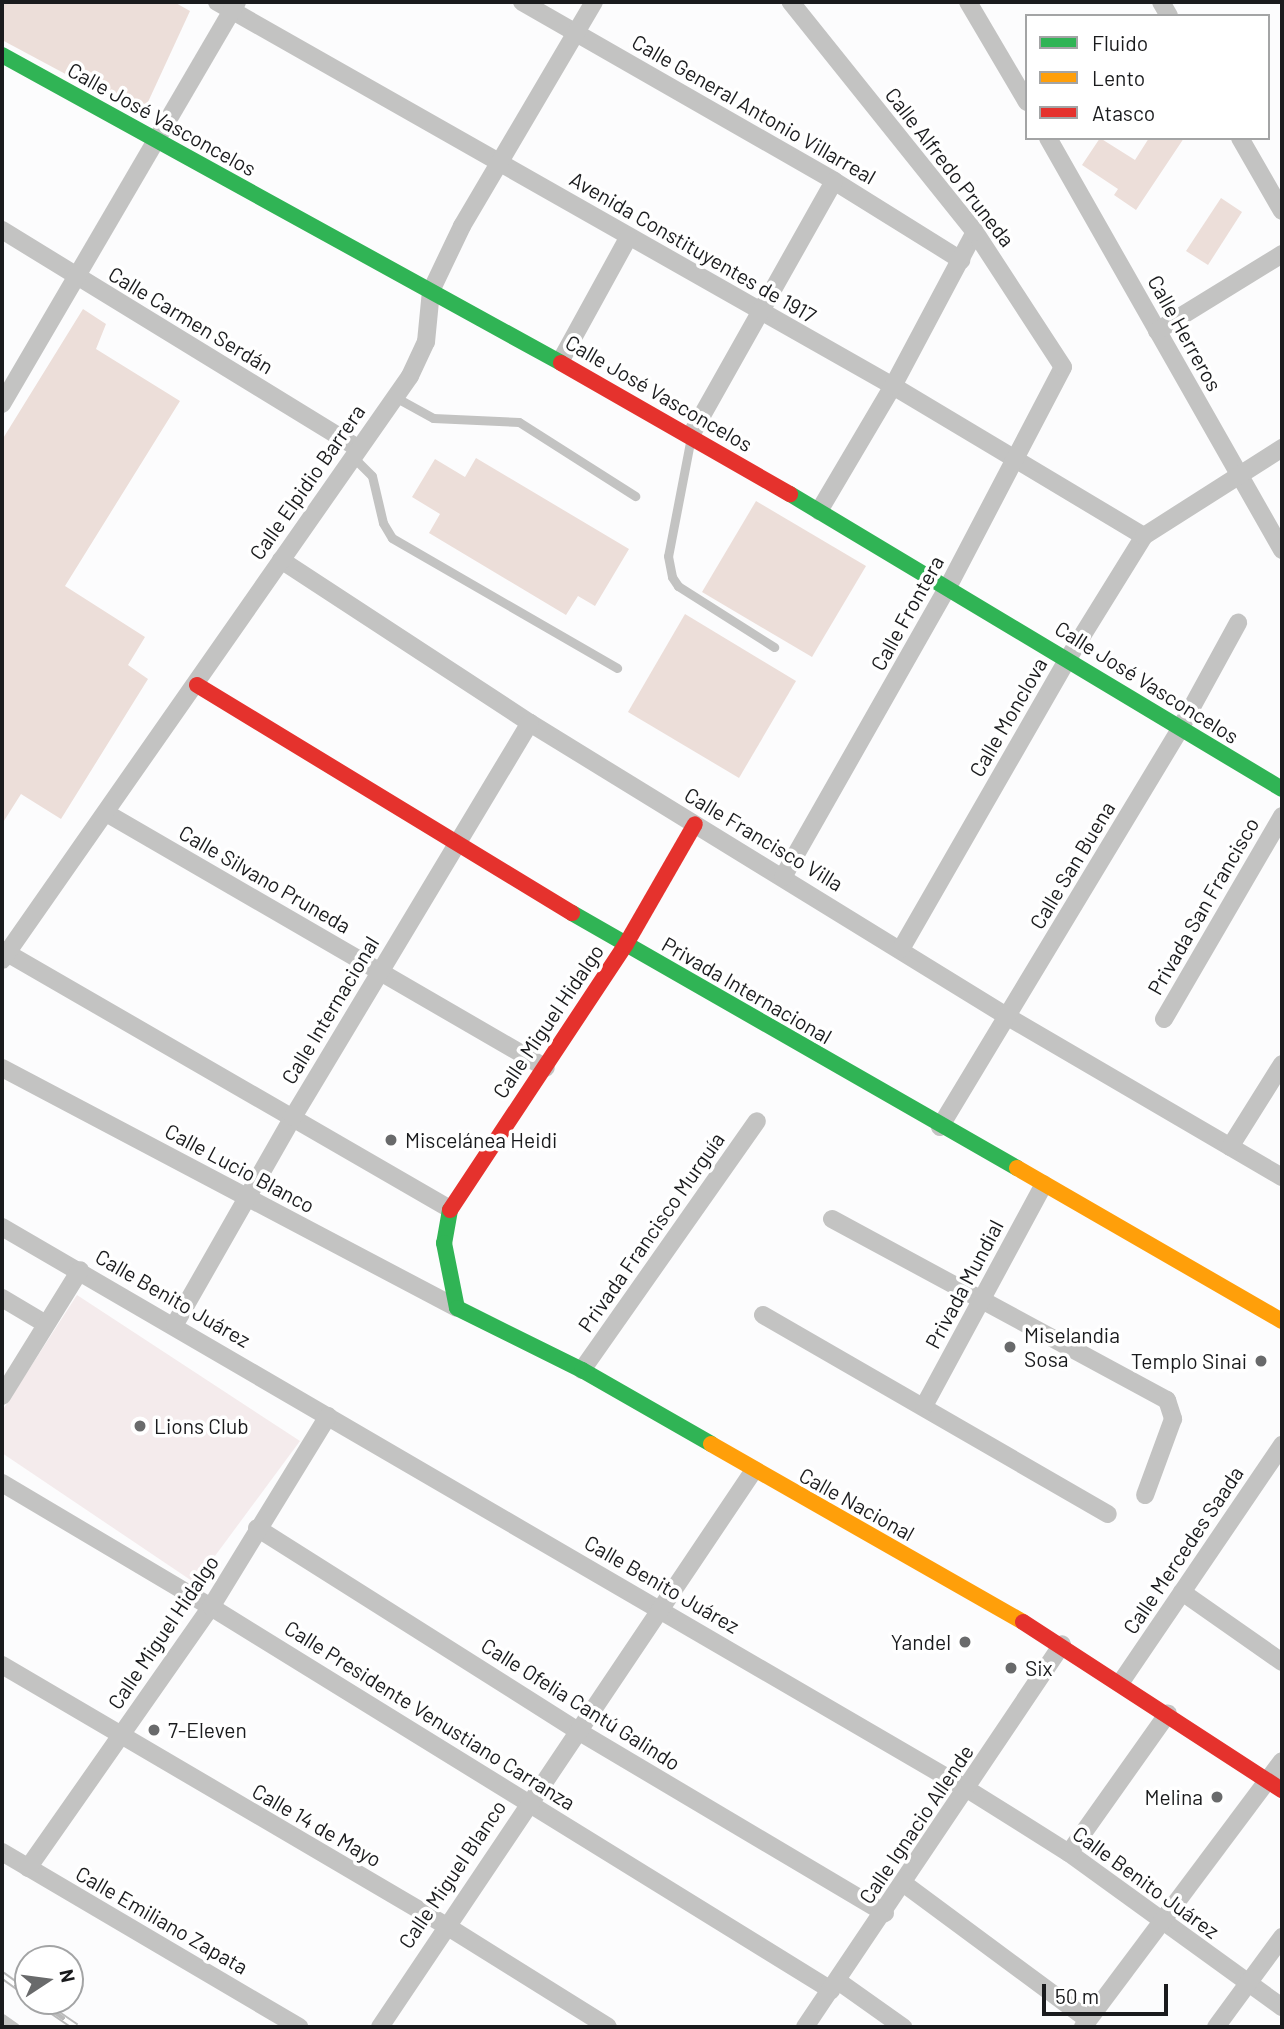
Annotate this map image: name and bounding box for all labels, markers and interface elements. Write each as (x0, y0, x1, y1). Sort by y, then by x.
legend (1025, 14, 1270, 140)
street label: Calle General Antonio Villarreal (628, 29, 880, 189)
text: Fluido (1092, 30, 1148, 55)
street label: Calle José Vasconcelos (63, 57, 261, 181)
text: Lento (1092, 65, 1145, 90)
street label: Calle Alfredo Pruneda (880, 82, 1020, 252)
text: Atasco (1092, 100, 1155, 125)
street label: Avenida Constituyentes de 1917 (565, 166, 821, 328)
street label: Calle Carmen Serdán (104, 261, 278, 379)
street label: Calle Herreros (1143, 271, 1227, 395)
street label: Calle José Vasconcelos (561, 329, 757, 457)
street label: Calle Elpidio Barrera (244, 399, 370, 565)
street label: Calle Frontera (865, 551, 949, 675)
street label: Calle José Vasconcelos (1051, 615, 1243, 749)
street label: Calle Monclova (964, 653, 1052, 781)
street label: Calle Francisco Villa (680, 782, 848, 896)
street label: Calle San Buena (1024, 797, 1120, 933)
street label: Privada San Francisco (1142, 813, 1264, 999)
street label: Calle Silvano Pruneda (175, 820, 355, 938)
street label: Privada Internacional (658, 931, 836, 1049)
street label: Calle Internacional (276, 932, 384, 1088)
street label: Calle Miguel Hidalgo (487, 939, 609, 1103)
street label: Calle Lucio Blanco (161, 1118, 319, 1218)
place label: Miscelánea Heidi (405, 1127, 557, 1153)
street label: Privada Francisco Murguía (573, 1127, 729, 1337)
marker: Miscelánea Heidi (383, 1132, 399, 1148)
street label: Privada Mundial (920, 1215, 1008, 1353)
street label: Calle Benito Juárez (91, 1243, 255, 1353)
place label: Miselandia Sosa (1024, 1322, 1120, 1372)
marker: Miselandia Sosa (1002, 1339, 1018, 1355)
place label: Templo Sinai (1131, 1348, 1247, 1374)
marker: Templo Sinai (1253, 1353, 1269, 1369)
place label: Lions Club (154, 1413, 249, 1439)
marker: Lions Club (132, 1418, 148, 1434)
street label: Calle Mercedes Saada (1118, 1461, 1248, 1639)
street label: Calle Nacional (795, 1462, 919, 1546)
street label: Calle Benito Juárez (580, 1529, 744, 1639)
street label: Calle Miguel Hidalgo (102, 1550, 224, 1714)
street label: Calle Presidente Venustiano Carranza (280, 1615, 580, 1815)
place label: Yandel (891, 1629, 951, 1655)
street label: Calle Ofelia Cantú Galindo (477, 1632, 685, 1776)
marker: Yandel (957, 1634, 973, 1650)
place label: Six (1025, 1655, 1053, 1681)
marker: Six (1003, 1660, 1019, 1676)
place label: 7-Eleven (168, 1717, 247, 1743)
marker: 7-Eleven (146, 1722, 162, 1738)
street label: Calle Ignacio Allende (853, 1740, 979, 1908)
street label: Calle 14 de Mayo (248, 1778, 386, 1872)
place label: Melina (1145, 1784, 1203, 1810)
marker: Melina (1209, 1789, 1225, 1805)
street label: Calle Miguel Blanco (393, 1795, 511, 1953)
street label: Calle Benito Juárez (1068, 1821, 1224, 1943)
street label: Calle Emiliano Zapata (72, 1860, 252, 1980)
north arrow (14, 1945, 84, 2015)
text: N (55, 1967, 81, 1984)
scale bar (1046, 1969, 1172, 2013)
text: 50 m (1055, 1983, 1099, 2008)

